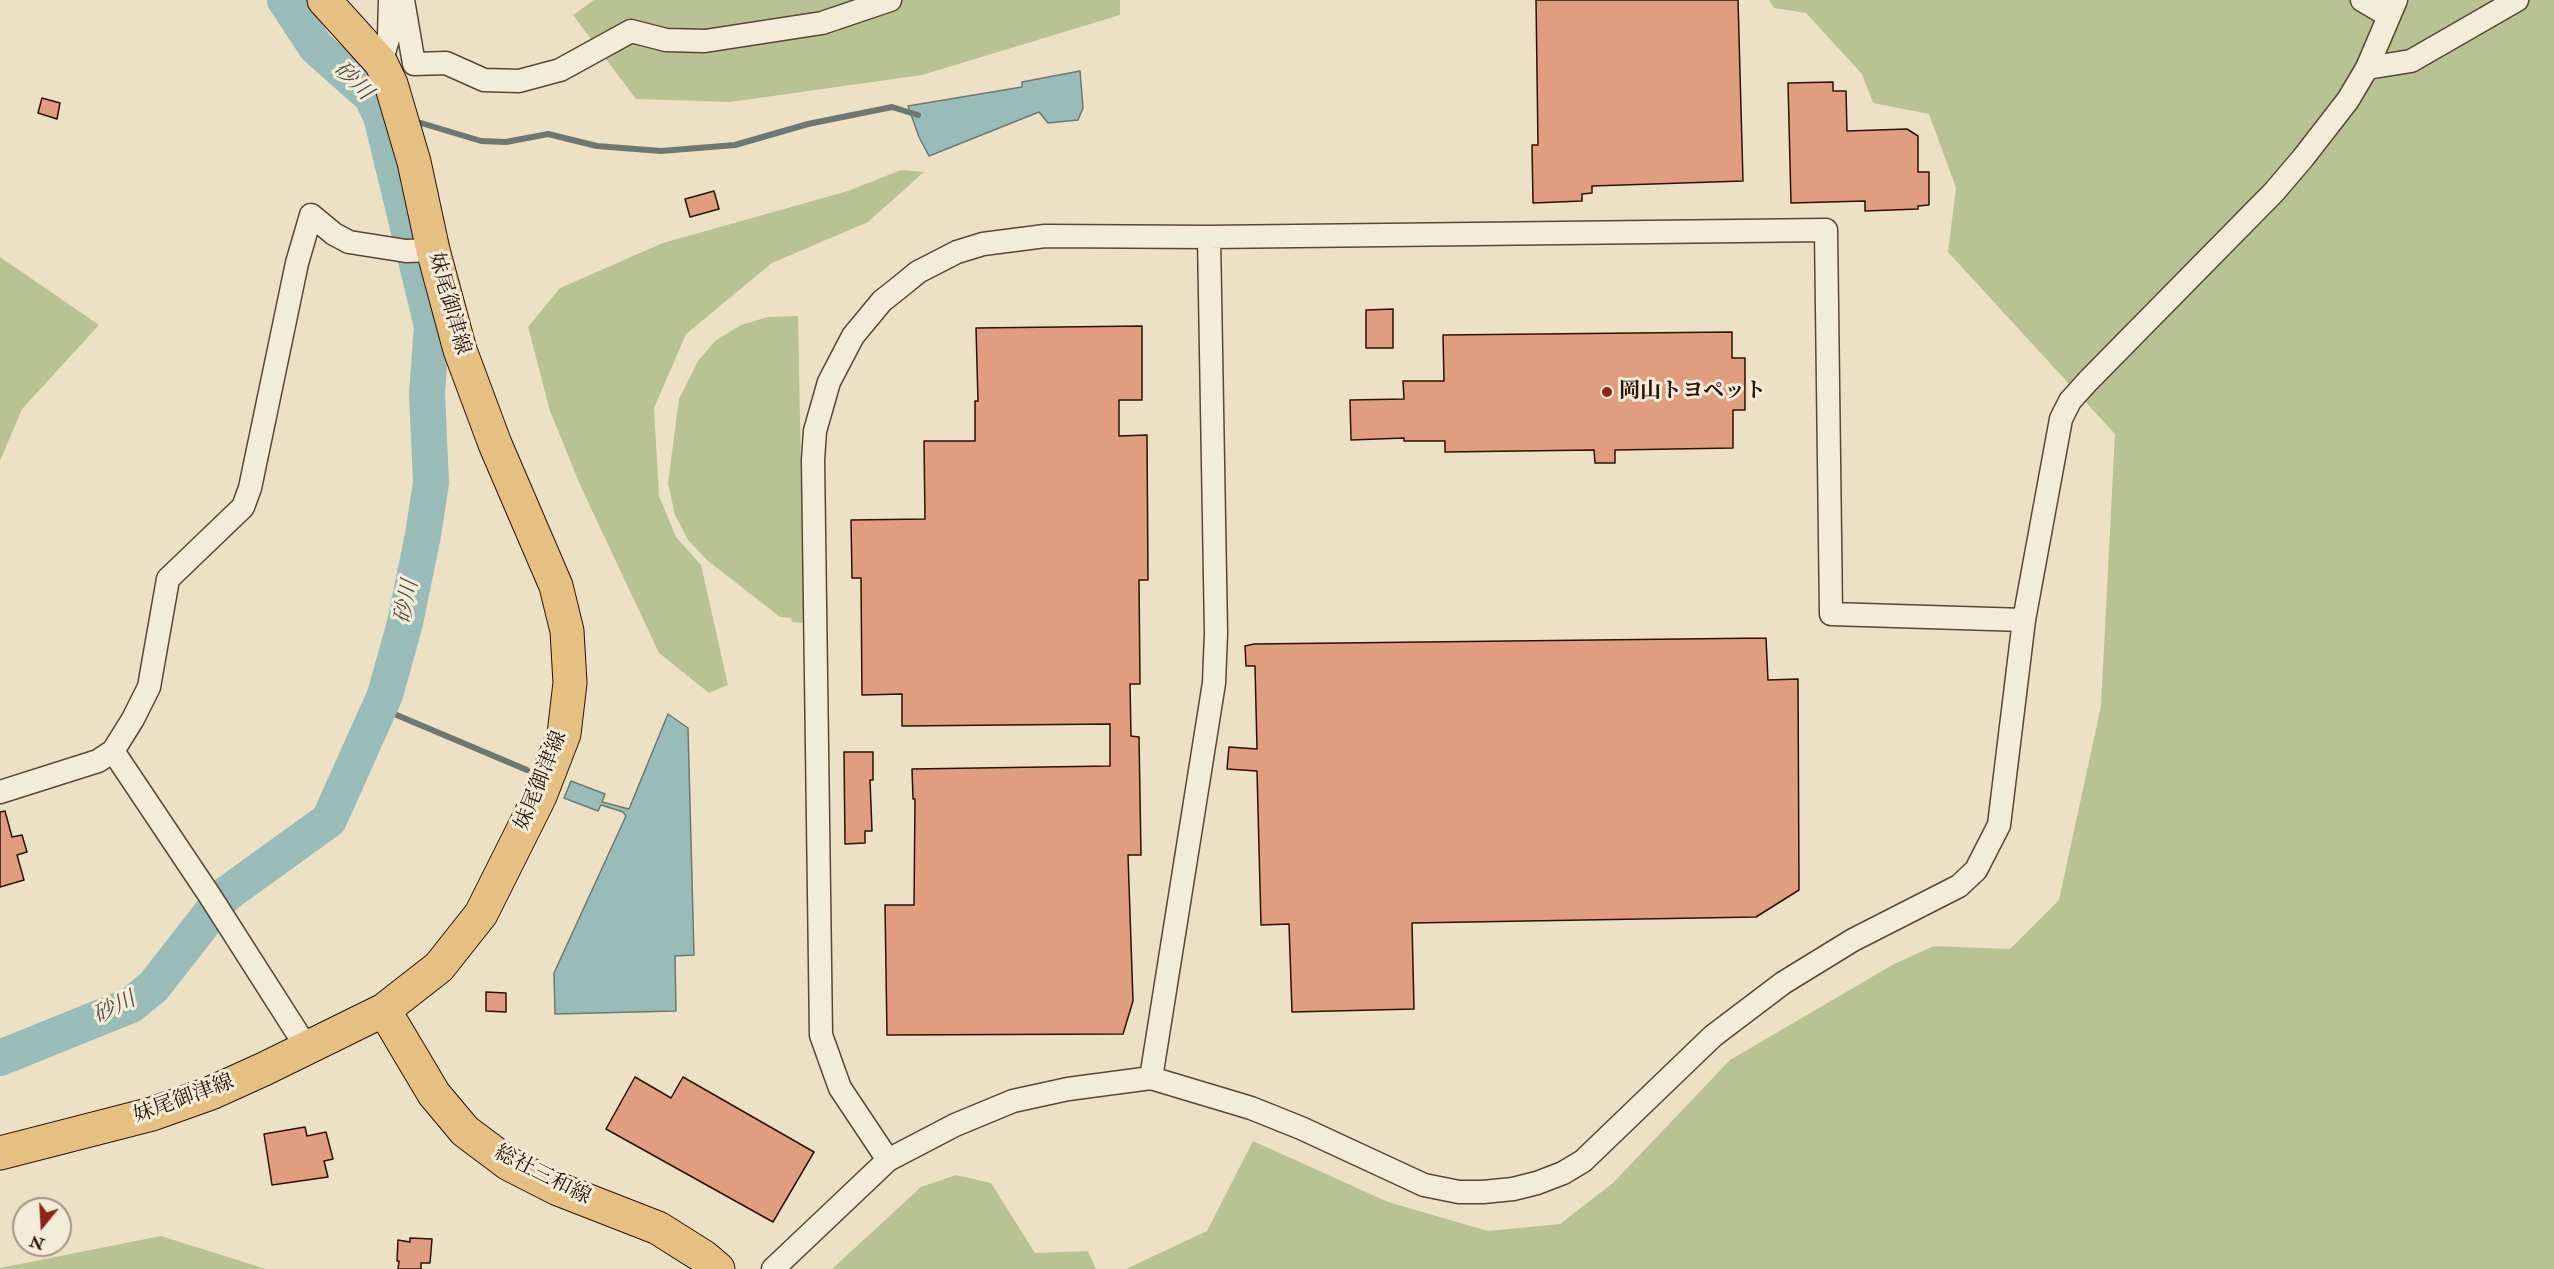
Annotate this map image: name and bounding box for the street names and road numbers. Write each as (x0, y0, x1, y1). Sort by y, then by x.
street label: 妹尾御津線 (421, 250, 475, 358)
street label: 妹尾御津線 (511, 728, 573, 834)
street label: 妹尾御津線 (130, 1070, 238, 1130)
street label: 総社三和線 (490, 1141, 594, 1211)

